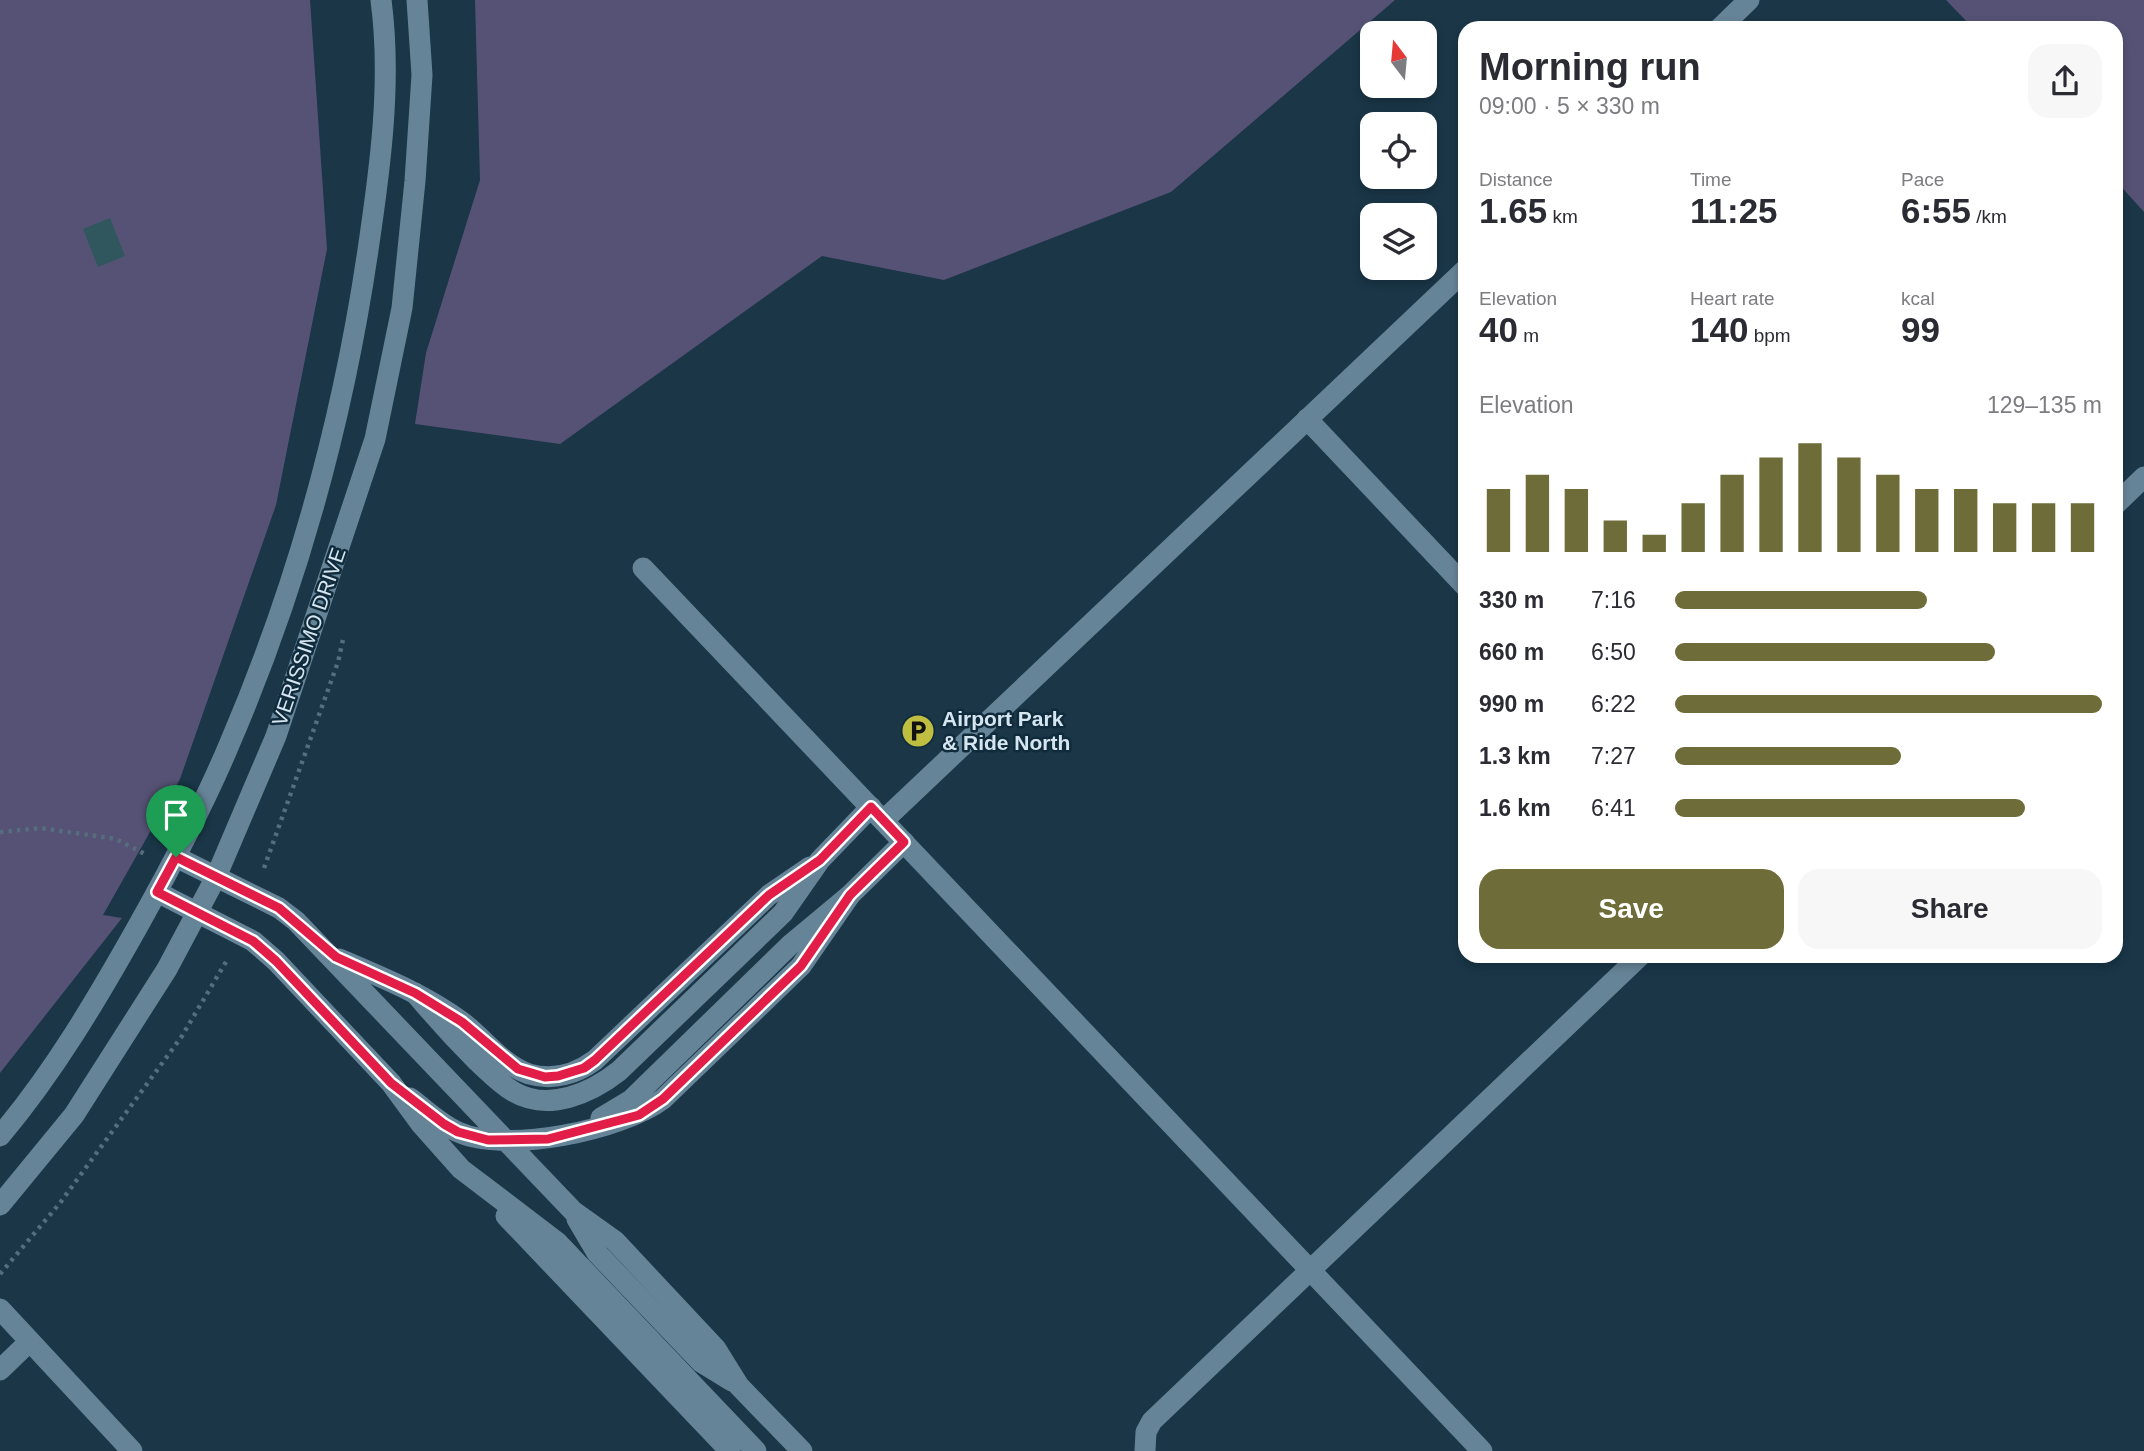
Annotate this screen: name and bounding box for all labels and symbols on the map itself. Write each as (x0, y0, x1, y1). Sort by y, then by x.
north arrow (1360, 21, 1437, 98)
street label: VERISSIMO DRIVE (267, 545, 350, 729)
place label: Airport Park & Ride North (942, 707, 1070, 754)
parking icon: Airport Park & Ride North (899, 712, 937, 750)
pin (146, 785, 206, 857)

